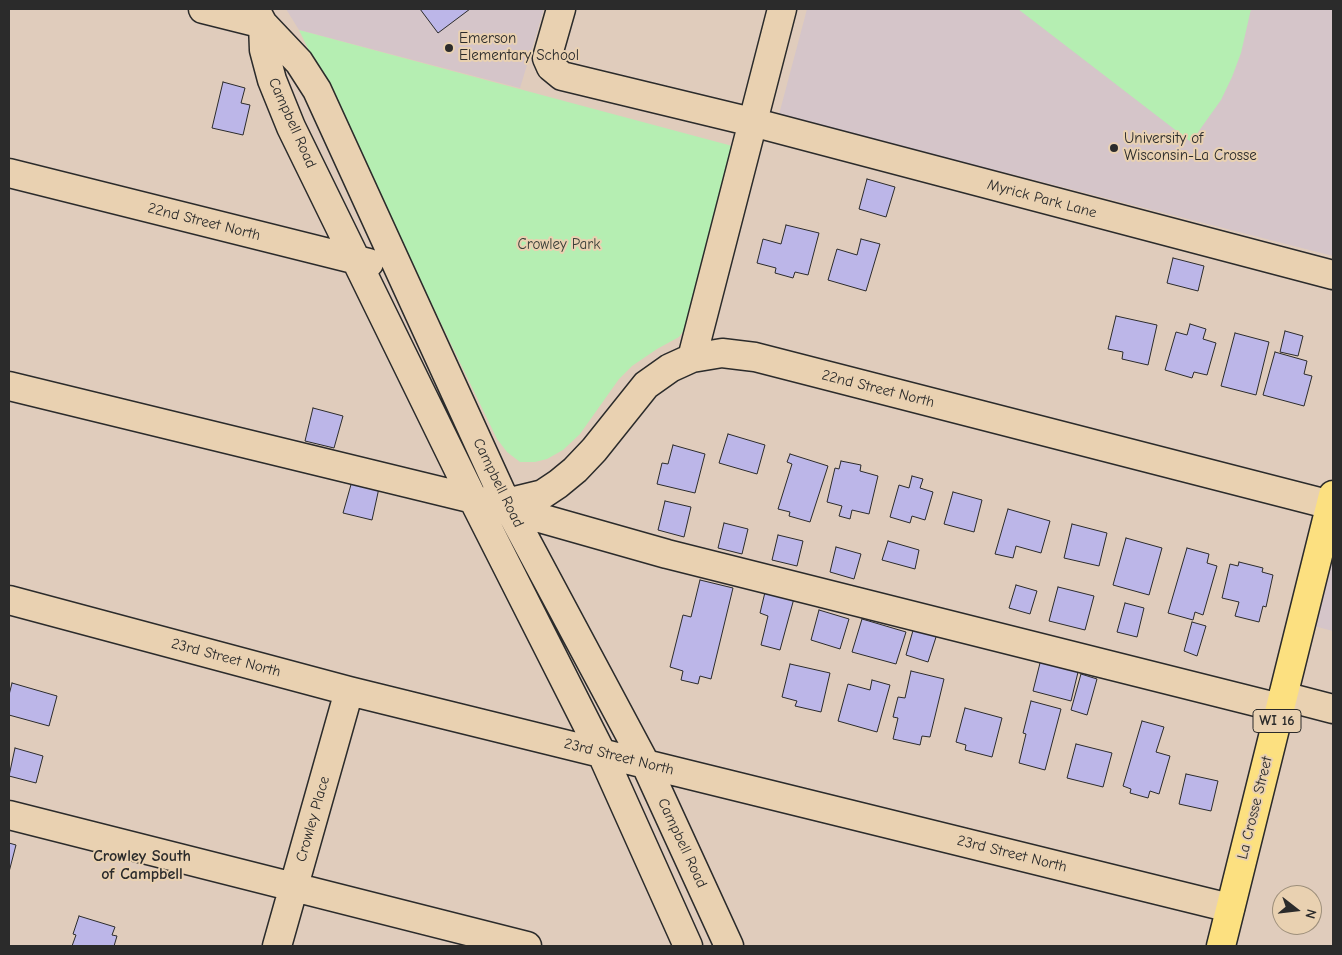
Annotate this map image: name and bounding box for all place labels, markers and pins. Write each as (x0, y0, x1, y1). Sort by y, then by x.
place label: Emerson Elementary School (459, 30, 579, 65)
marker: Emerson Elementary School (443, 42, 455, 54)
place label: University of Wisconsin-La Crosse (1124, 130, 1257, 165)
marker: University of Wisconsin-La Crosse (1108, 142, 1120, 154)

